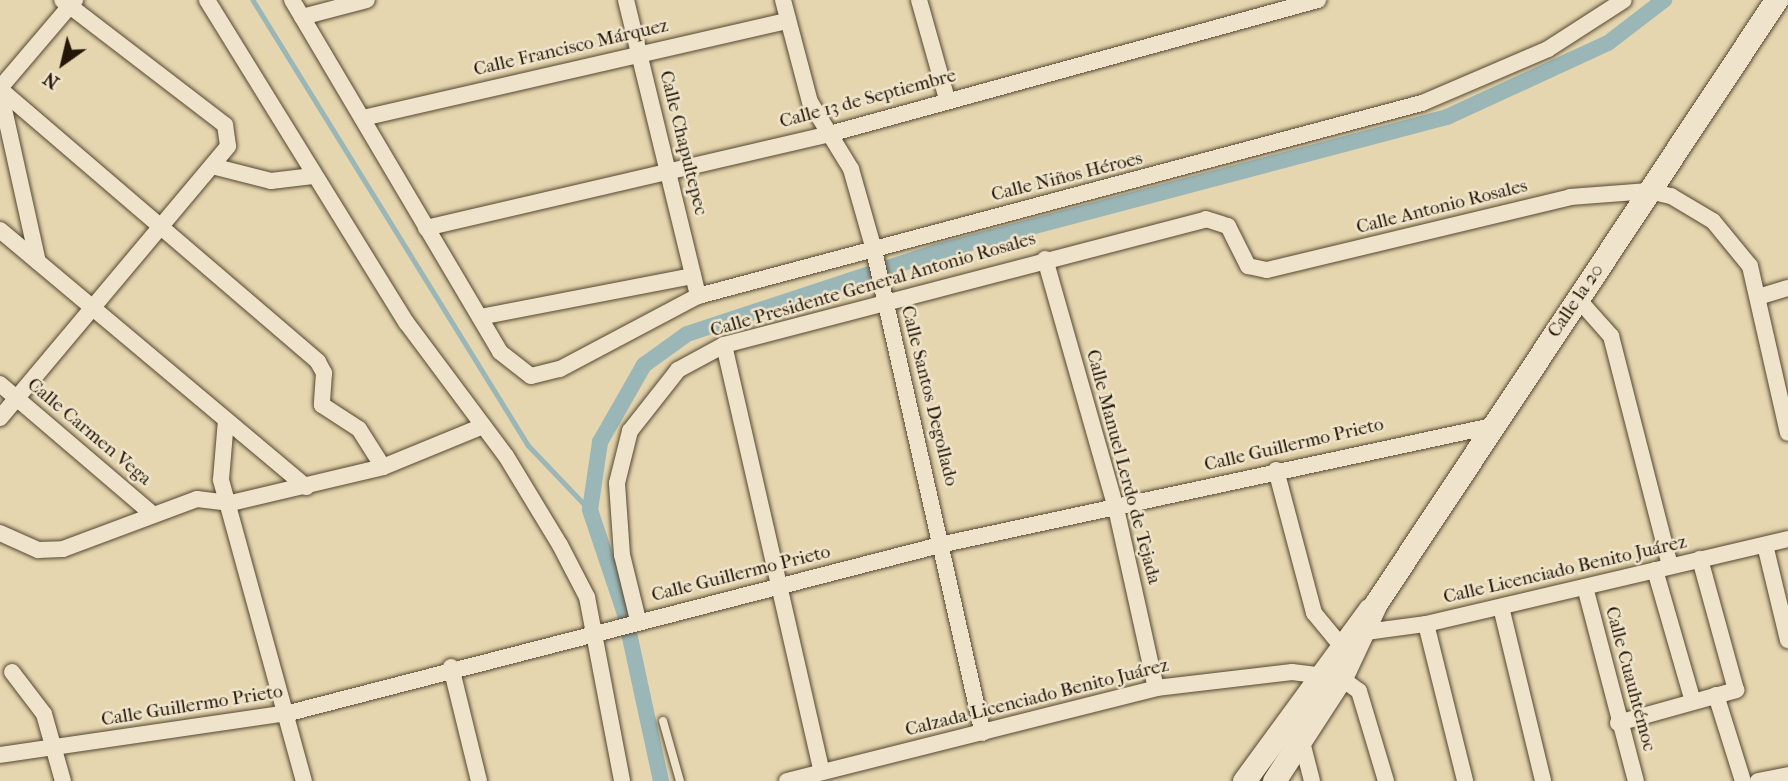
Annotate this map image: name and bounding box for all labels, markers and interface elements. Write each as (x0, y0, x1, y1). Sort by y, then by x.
street label: Calle Francisco Márquez (471, 15, 671, 81)
north arrow (28, 28, 98, 98)
street label: Calle 13 de Septiembre (777, 64, 959, 134)
text: N (39, 67, 63, 94)
street label: Calle Chapultepec (654, 68, 712, 218)
street label: Calle Niños Héroes (989, 147, 1145, 207)
street label: Calle Antonio Rosales (1354, 175, 1530, 239)
street label: Calle Presidente General Antonio Rosales (708, 228, 1038, 342)
street label: Calle la 20 (1543, 260, 1609, 342)
street label: Calle Santos Degollado (896, 303, 962, 489)
street label: Calle Manuel Lerdo de Tejada (1081, 347, 1165, 587)
street label: Calle Carmen Vega (22, 373, 156, 491)
street label: Calle Guillermo Prieto (1202, 413, 1386, 477)
street label: Calle Licenciado Benito Juárez (1441, 531, 1689, 609)
street label: Calle Guillermo Prieto (649, 541, 833, 607)
street label: Calle Cuauhtémoc (1600, 604, 1660, 754)
street label: Calzada Licenciado Benito Juárez (903, 654, 1171, 742)
street label: Calle Guillermo Prieto (100, 680, 284, 732)

